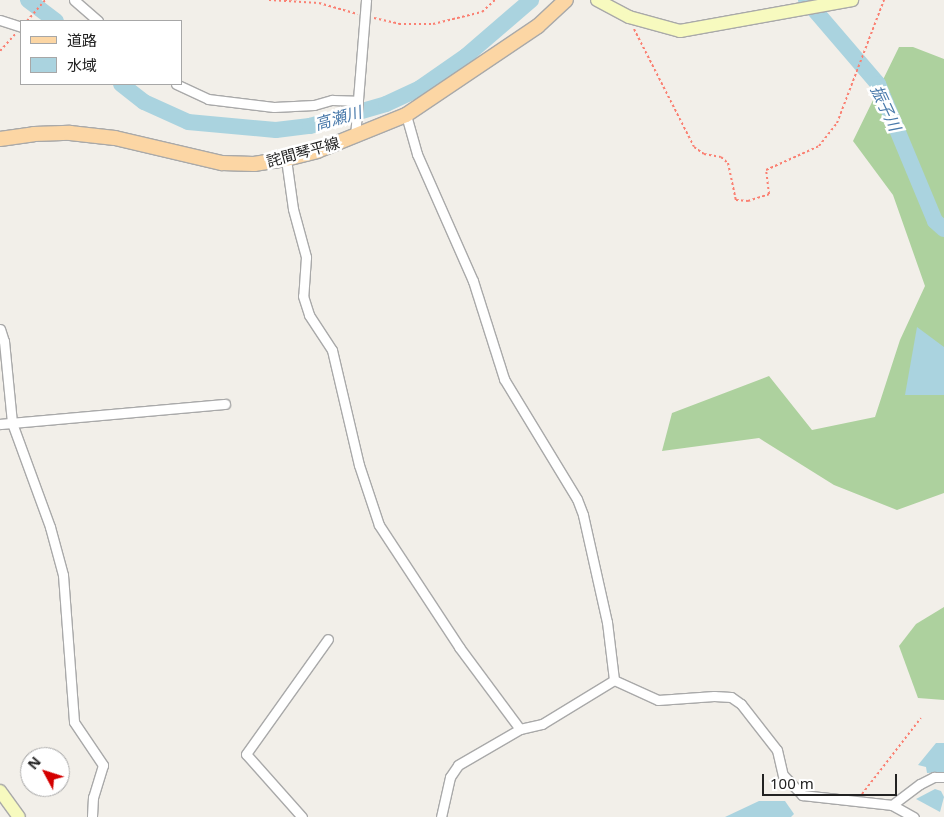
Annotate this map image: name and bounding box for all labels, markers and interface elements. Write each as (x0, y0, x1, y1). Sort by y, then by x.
legend (20, 20, 182, 85)
text: 道路 (67, 30, 97, 50)
text: 水域 (67, 55, 97, 75)
water label: 振子川 (867, 82, 905, 134)
water label: 高瀬川 (312, 102, 364, 134)
street label: 詫間琴平線 (264, 134, 342, 170)
north arrow (20, 747, 70, 797)
text: N (23, 752, 45, 773)
scale bar (764, 764, 899, 796)
text: 100 m (770, 773, 814, 793)

